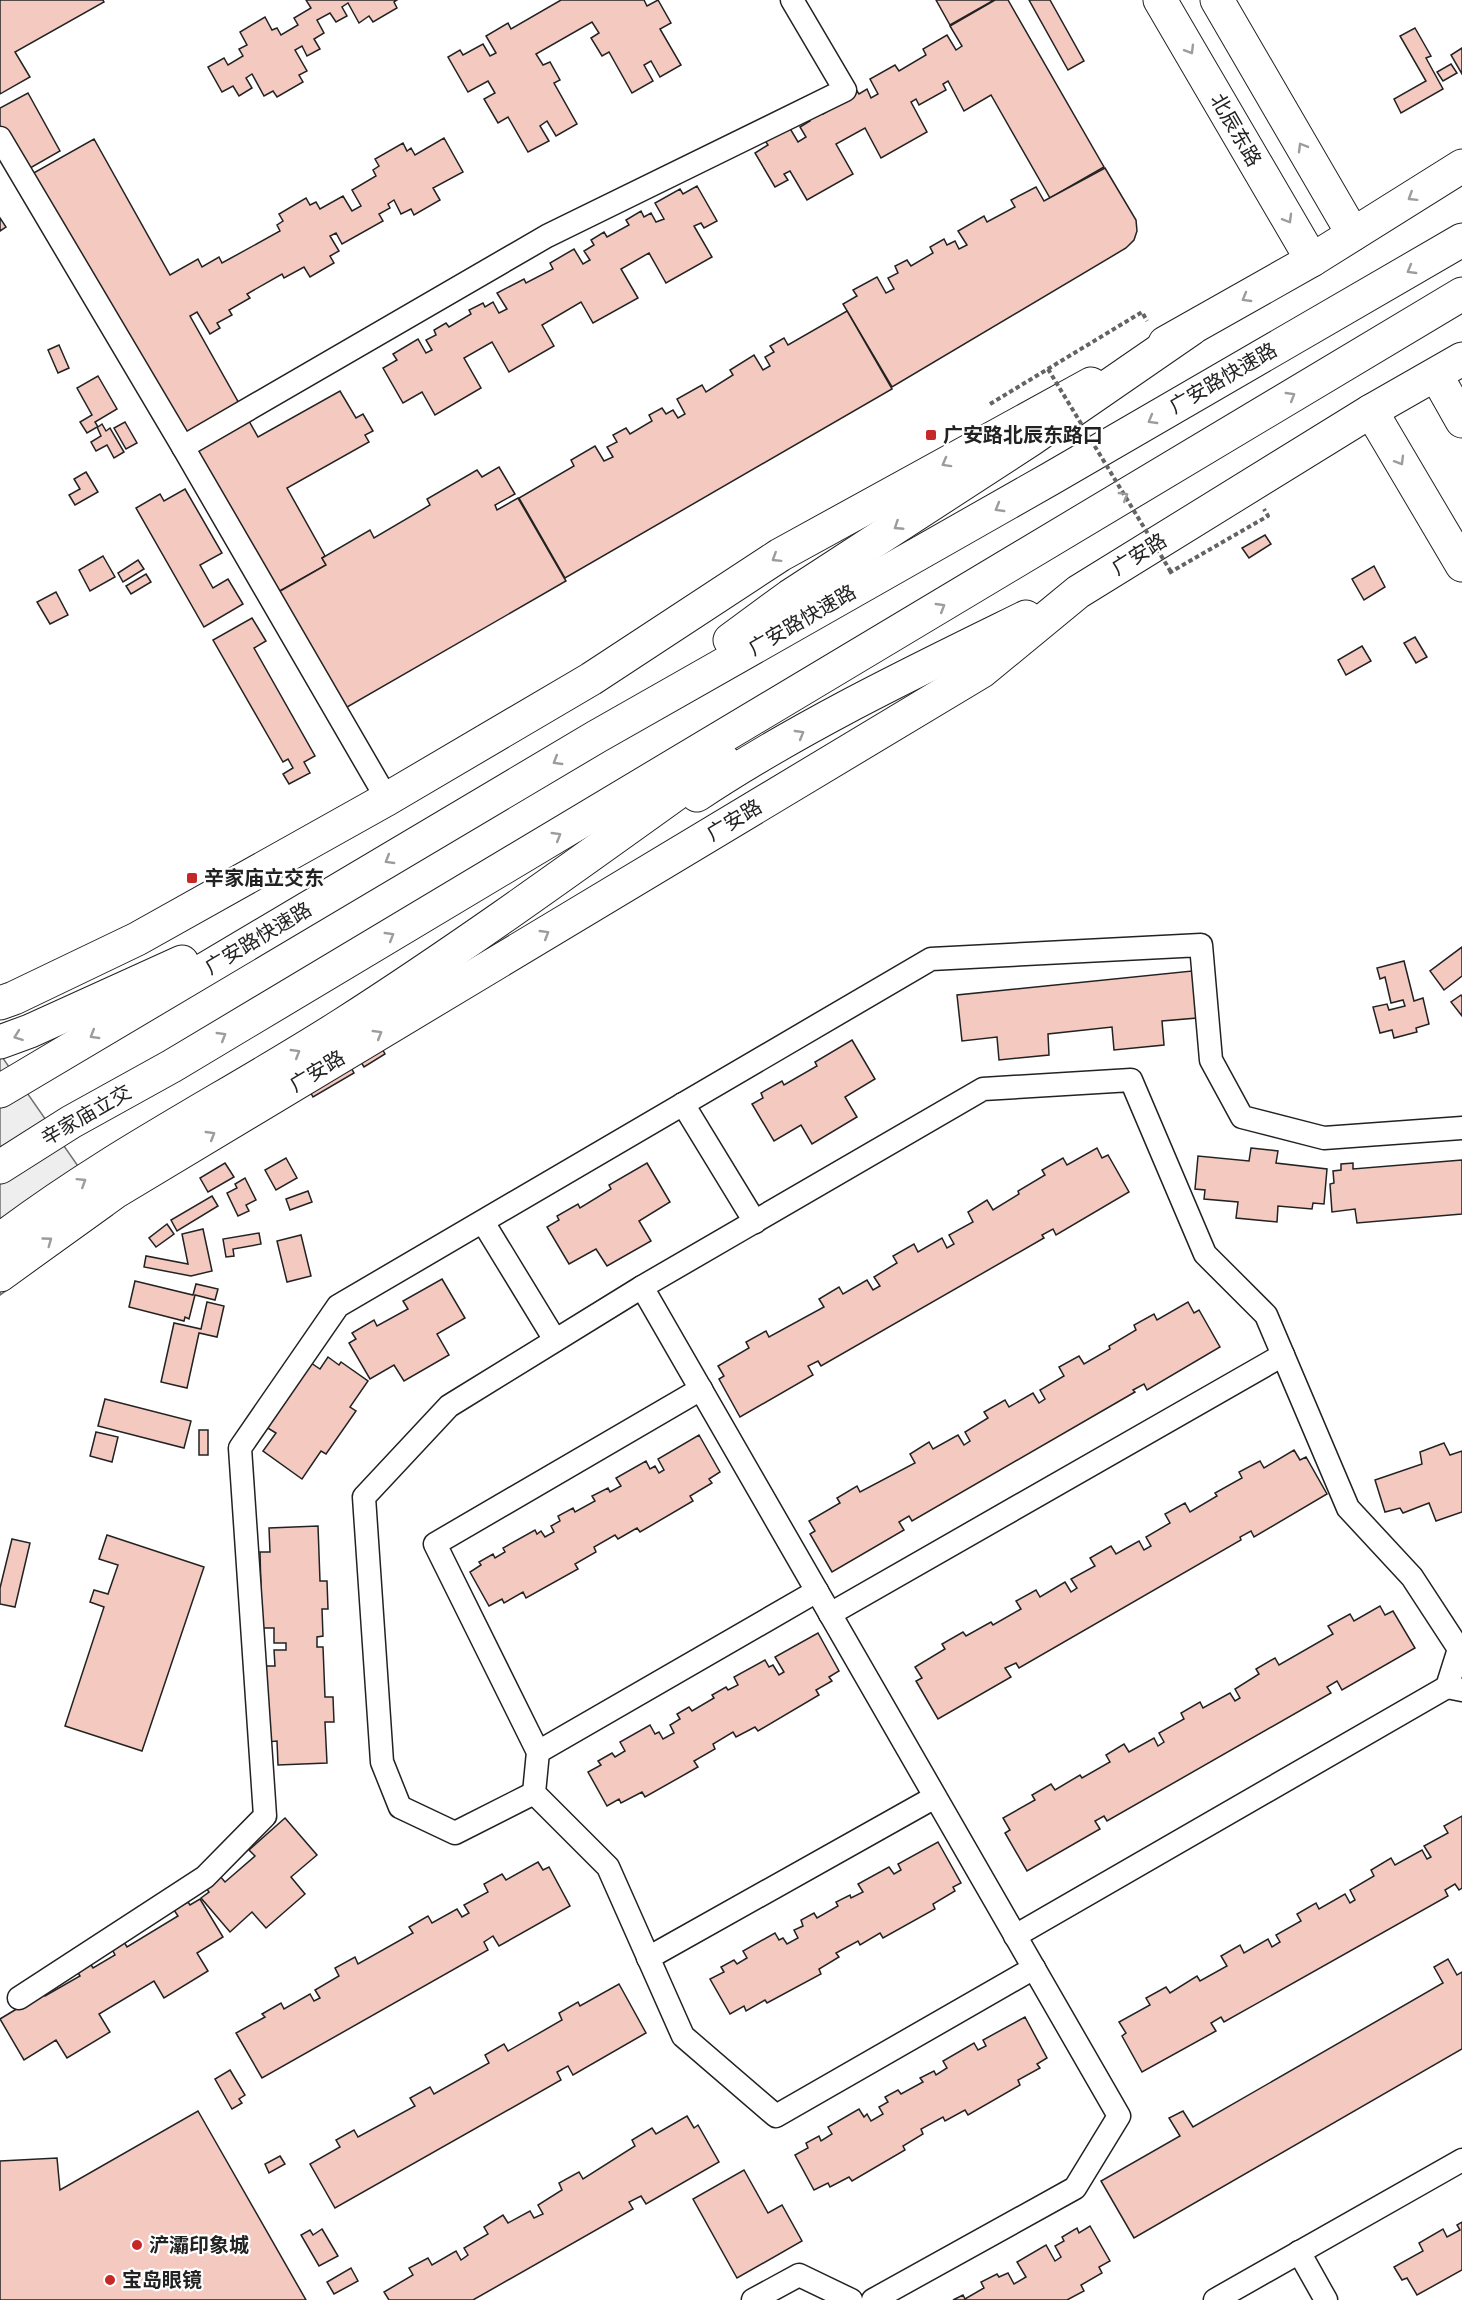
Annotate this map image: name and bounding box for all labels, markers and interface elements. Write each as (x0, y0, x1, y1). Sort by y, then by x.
one-way arrow (1182, 44, 1194, 54)
street label: 北辰东路 (1206, 89, 1266, 171)
one-way arrow (1298, 143, 1309, 153)
one-way arrow (1408, 189, 1419, 200)
one-way arrow (1281, 213, 1292, 223)
one-way arrow (1407, 262, 1417, 274)
one-way arrow (1241, 290, 1252, 302)
street label: 广安路快速路 (1165, 338, 1281, 418)
one-way arrow (1285, 391, 1295, 403)
one-way arrow (1148, 413, 1158, 424)
place label: 广安路北辰东路口 (943, 423, 1103, 447)
marker: 广安路北辰东路口 (924, 428, 938, 442)
one-way arrow (1393, 455, 1405, 465)
one-way arrow (942, 456, 953, 467)
one-way arrow (1118, 492, 1128, 503)
one-way arrow (995, 500, 1005, 512)
one-way arrow (894, 519, 905, 530)
street label: 广安路 (1107, 528, 1171, 580)
one-way arrow (772, 550, 782, 562)
street label: 广安路快速路 (744, 580, 860, 660)
one-way arrow (935, 602, 945, 614)
one-way arrow (794, 730, 804, 741)
one-way arrow (553, 753, 563, 765)
street label: 广安路 (702, 794, 766, 846)
one-way arrow (551, 831, 562, 843)
one-way arrow (385, 853, 395, 865)
place label: 辛家庙立交东 (204, 866, 324, 890)
marker: 辛家庙立交东 (185, 871, 199, 885)
street label: 广安路快速路 (200, 897, 316, 979)
one-way arrow (539, 929, 549, 941)
one-way arrow (384, 931, 394, 943)
one-way arrow (13, 1028, 23, 1041)
one-way arrow (90, 1028, 100, 1040)
one-way arrow (372, 1030, 382, 1042)
one-way arrow (216, 1031, 227, 1043)
street label: 广安路 (285, 1045, 349, 1097)
one-way arrow (290, 1048, 300, 1060)
street label: 辛家庙立交 (37, 1080, 135, 1150)
one-way arrow (205, 1130, 215, 1142)
one-way arrow (76, 1178, 86, 1190)
one-way arrow (41, 1237, 52, 1248)
place label: 浐灞印象城 (149, 2233, 249, 2257)
marker: 浐灞印象城 (130, 2238, 144, 2252)
place label: 宝岛眼镜 (122, 2268, 202, 2292)
marker: 宝岛眼镜 (103, 2273, 117, 2287)

